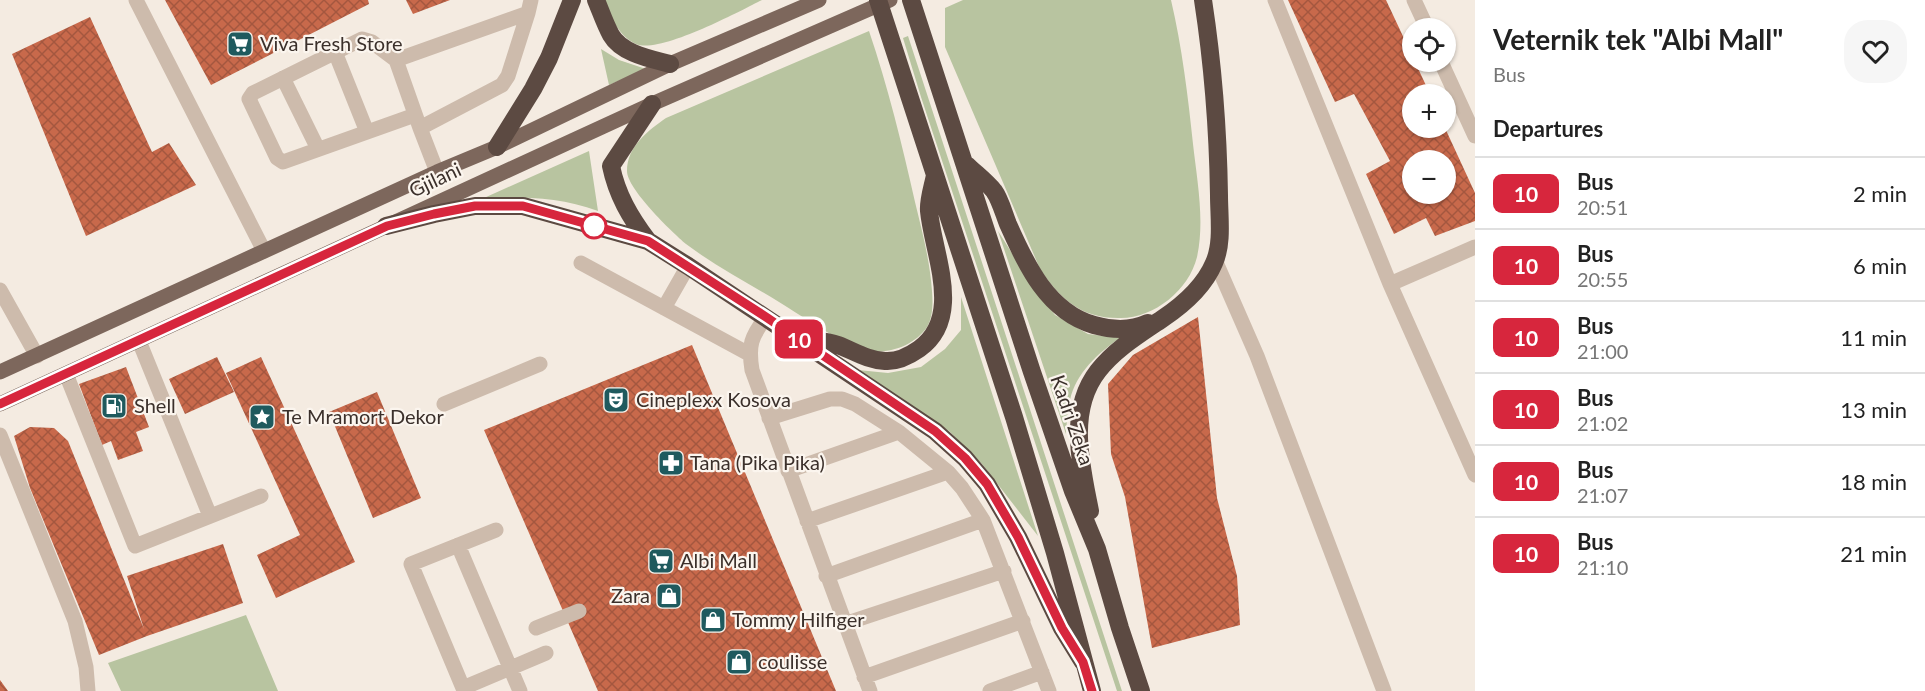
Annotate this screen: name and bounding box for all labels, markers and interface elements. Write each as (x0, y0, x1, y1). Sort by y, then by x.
map controls (1402, 18, 1456, 204)
button: locate (1402, 18, 1456, 72)
button: heart (1844, 20, 1907, 83)
text: Veternik tek "Albi Mall" (1493, 22, 1783, 56)
supermarket icon: Viva Fresh Store (225, 29, 255, 59)
place label: Viva Fresh Store (260, 31, 403, 55)
text: Bus (1493, 62, 1526, 86)
button: + (1402, 84, 1456, 138)
text: Departures (1493, 115, 1603, 142)
button: − (1402, 150, 1456, 204)
street label: Gjilani (405, 157, 464, 202)
text: Bus (1577, 168, 1613, 195)
text: 2 min (1853, 180, 1907, 207)
text: 10 (1514, 181, 1538, 206)
text: 20:51 (1577, 195, 1628, 219)
unlabelled marker (581, 213, 607, 239)
text: Bus (1577, 240, 1613, 267)
text: 6 min (1853, 252, 1907, 279)
text: 10 (1514, 253, 1538, 278)
text: 20:55 (1577, 267, 1628, 291)
text: Bus (1577, 312, 1613, 339)
line badge: 10 (772, 320, 826, 358)
text: 11 min (1840, 324, 1907, 351)
text: 10 (1514, 325, 1538, 350)
text: 10 (787, 327, 811, 352)
text: 21:00 (1577, 339, 1628, 363)
street label: Kadri Zeka (1046, 371, 1100, 468)
text: Bus (1577, 384, 1613, 411)
theatre icon: Cineplexx Kosova (601, 385, 631, 415)
place label: Cineplexx Kosova (636, 387, 791, 411)
fuel station icon: Shell (99, 391, 129, 421)
place label: Shell (134, 393, 176, 417)
text: 13 min (1840, 396, 1907, 423)
text: 10 (1514, 397, 1538, 422)
place icon: Te Mramort Dekor (247, 402, 277, 432)
place label: Te Mramort Dekor (282, 404, 444, 428)
text: 21:02 (1577, 411, 1628, 435)
pharmacy icon: Tana (Pika Pika) (656, 448, 686, 478)
place label: Tana (Pika Pika) (690, 450, 825, 474)
text: Bus (1577, 456, 1613, 483)
text: 18 min (1840, 468, 1907, 495)
text: 10 (1514, 469, 1538, 494)
text: 21:07 (1577, 483, 1628, 507)
text: Bus (1577, 528, 1613, 555)
text: 21 min (1840, 540, 1907, 567)
text: 10 (1514, 541, 1538, 566)
supermarket icon: Albi Mall (646, 546, 676, 576)
place label: Albi Mall (680, 548, 757, 572)
text: 21:10 (1577, 555, 1628, 579)
shop icon: Zara (654, 581, 684, 611)
place label: Zara (611, 583, 650, 607)
shop icon: Tommy Hilfiger (698, 605, 728, 635)
place label: Tommy Hilfiger (732, 607, 865, 631)
shop icon: coulisse (724, 647, 754, 677)
place label: coulisse (758, 649, 827, 673)

